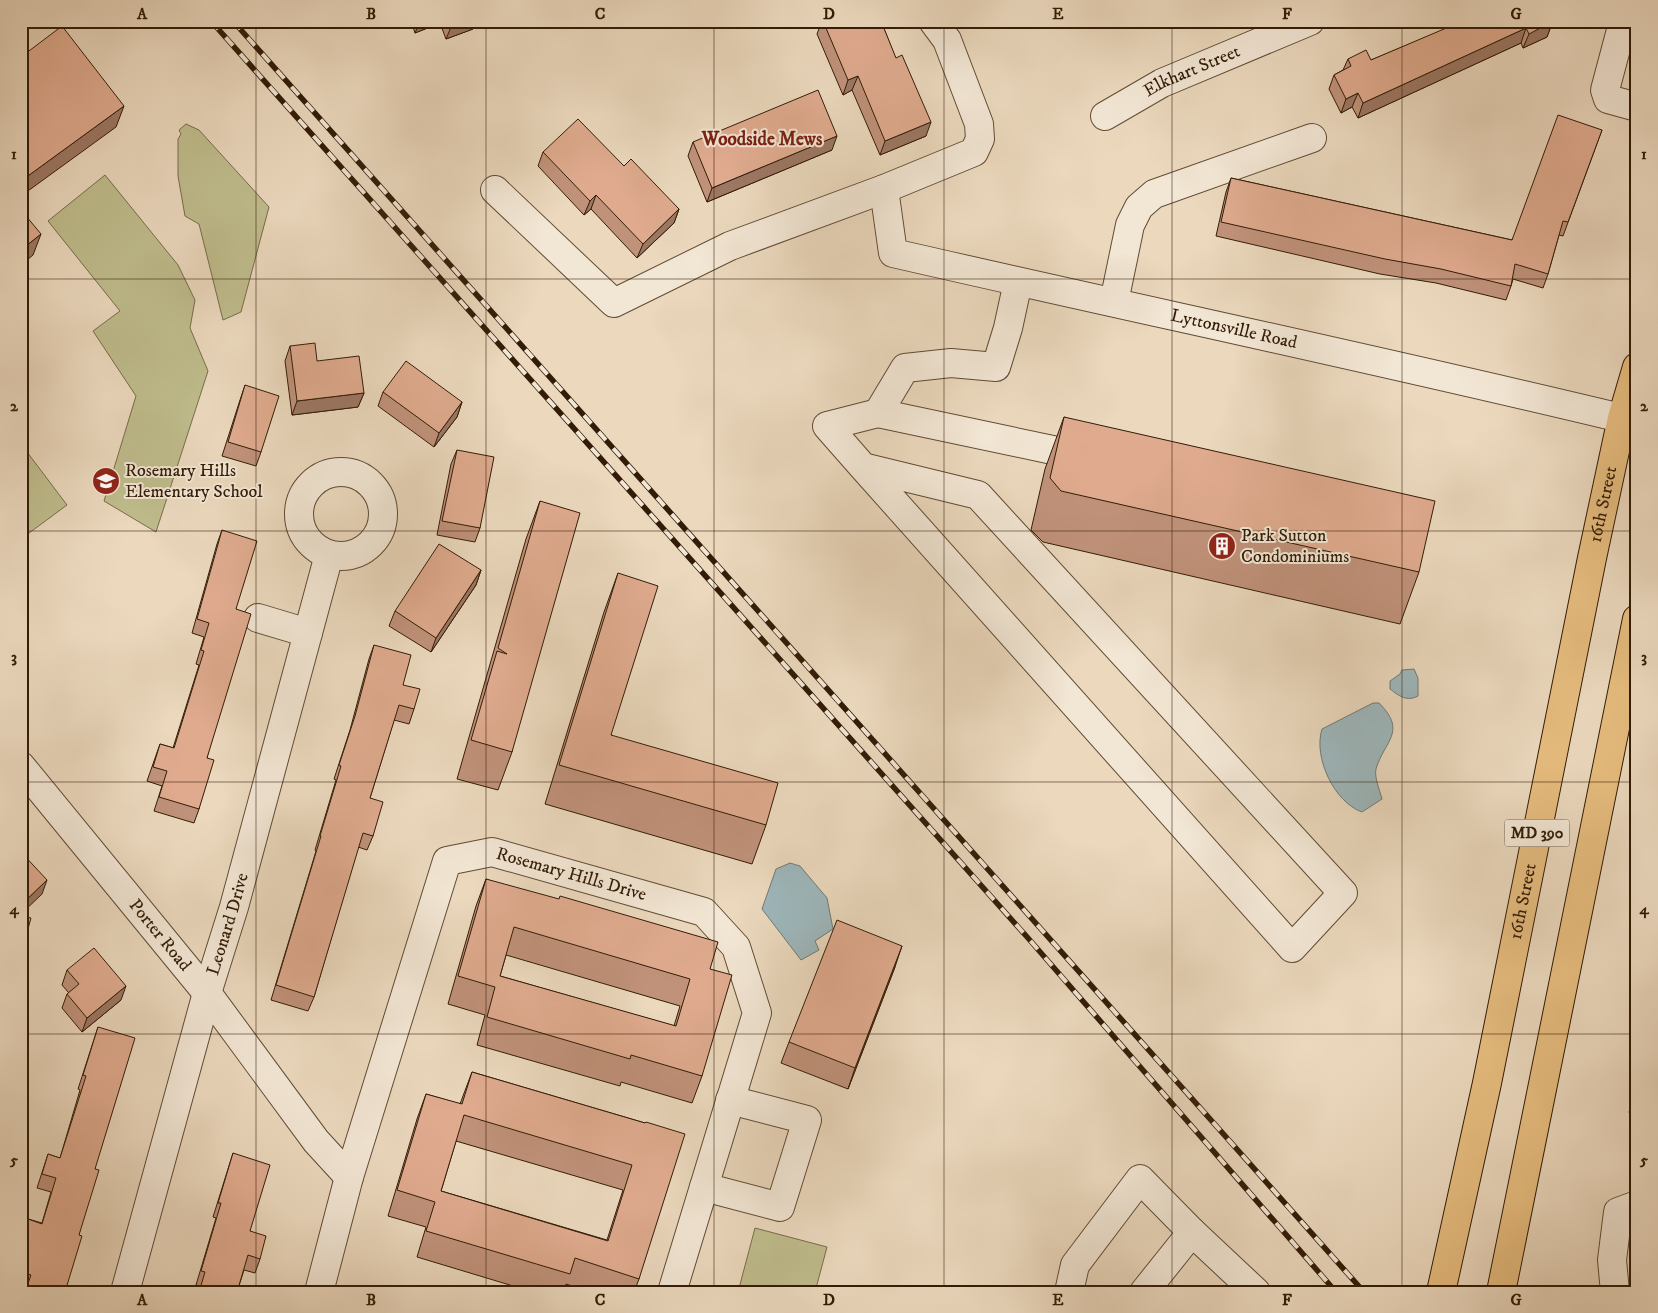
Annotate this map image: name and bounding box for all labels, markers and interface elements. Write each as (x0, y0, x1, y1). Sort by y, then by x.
text: A (136, 4, 148, 24)
text: B (366, 4, 376, 24)
text: C (595, 4, 605, 24)
text: D (823, 4, 835, 24)
text: E (1052, 4, 1064, 24)
text: F (1282, 4, 1292, 24)
text: G (1510, 4, 1522, 24)
street label: Elkhart Street (1140, 40, 1244, 102)
district label: Woodside Mews (701, 128, 823, 151)
text: 1 (11, 144, 17, 164)
text: 1 (1641, 144, 1647, 164)
street label: Lyttonsville Road (1169, 305, 1299, 354)
text: 2 (10, 396, 19, 416)
text: 2 (1640, 396, 1649, 416)
place label: Rosemary Hills Elementary School (125, 460, 263, 503)
street label: 16th Street (1585, 464, 1622, 545)
school or university icon: Rosemary Hills Elementary School (91, 466, 121, 496)
place label: Park Sutton Condominiums (1241, 525, 1349, 568)
building icon: Park Sutton Condominiums (1207, 531, 1237, 561)
text: 3 (11, 647, 17, 667)
text: 3 (1641, 647, 1647, 667)
road number: MD 390 (1504, 820, 1570, 846)
street label: Rosemary Hills Drive (494, 843, 649, 906)
street label: 16th Street (1505, 861, 1542, 942)
street label: Leonard Drive (202, 871, 254, 978)
street label: Porter Road (124, 895, 196, 976)
text: 4 (8, 899, 19, 919)
text: 4 (1638, 899, 1649, 919)
text: 5 (9, 1150, 18, 1170)
text: 5 (1639, 1150, 1648, 1170)
text: A (136, 1290, 148, 1310)
text: B (366, 1290, 376, 1310)
text: C (595, 1290, 605, 1310)
text: D (823, 1290, 835, 1310)
text: E (1052, 1290, 1064, 1310)
text: F (1282, 1290, 1292, 1310)
text: G (1510, 1290, 1522, 1310)

